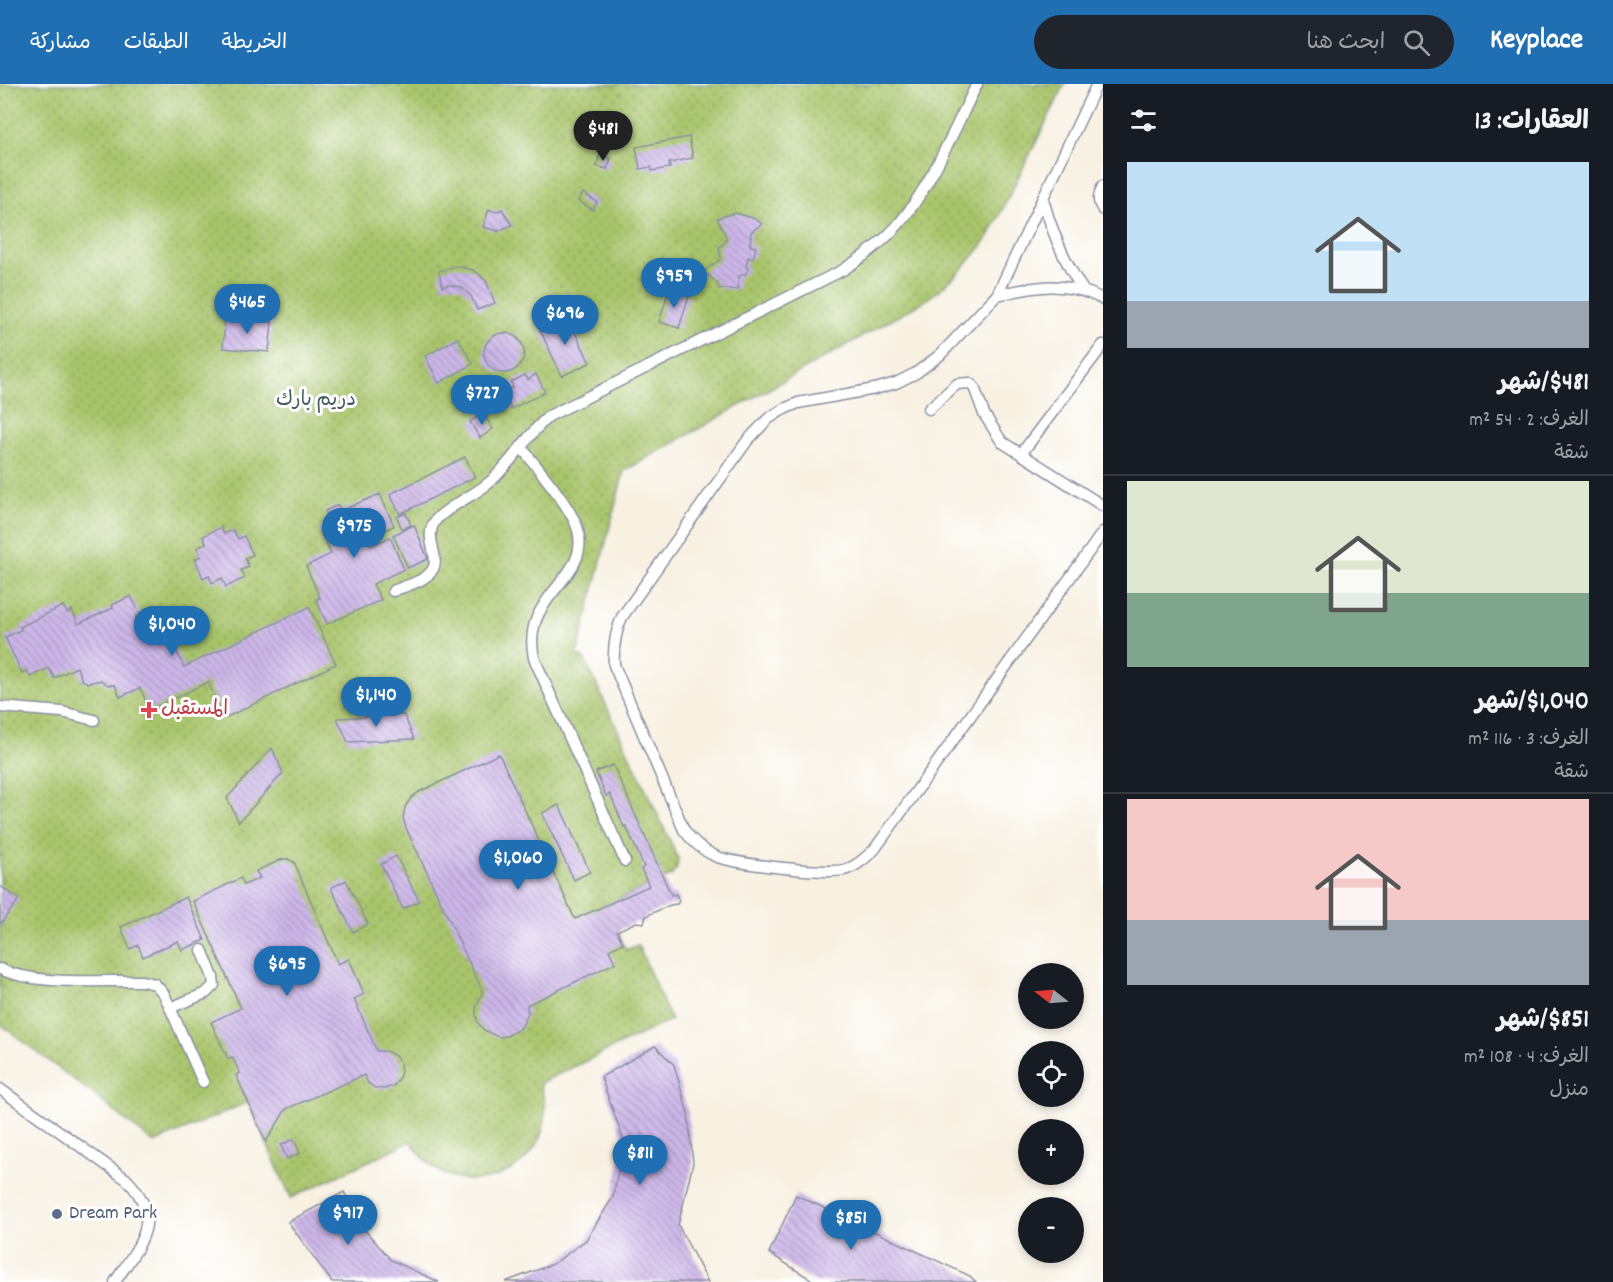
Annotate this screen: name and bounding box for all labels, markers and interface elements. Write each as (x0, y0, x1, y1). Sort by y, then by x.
search box (1034, 15, 1454, 69)
text: Keyplace (1490, 22, 1583, 62)
icon: search (1400, 26, 1433, 59)
text: ابحث هنا (1307, 28, 1385, 59)
text: مشاركة (30, 29, 91, 59)
text: الطبقات (124, 29, 189, 59)
text: الخريطة (222, 29, 287, 59)
icon: filters (1127, 104, 1160, 137)
text: العقارات: 13 (1474, 104, 1589, 141)
pin: $481 (567, 111, 639, 162)
text: $481 (588, 116, 618, 144)
icon: home (1304, 201, 1412, 309)
pin: $959 (638, 258, 710, 309)
text: $959 (655, 263, 693, 291)
pin: $465 (211, 284, 283, 335)
text: $465 (228, 289, 266, 317)
pin: $696 (529, 295, 601, 346)
text: $696 (546, 300, 584, 328)
text: $481/شهر (1498, 365, 1589, 402)
pin: $727 (446, 375, 518, 426)
text: $727 (465, 380, 499, 408)
park label: دريم بارك (276, 387, 356, 415)
text: الغرف: 2 · 54 m² (1469, 407, 1589, 435)
text: شقة (1554, 440, 1589, 468)
pin: $975 (318, 508, 390, 559)
text: $975 (336, 513, 372, 541)
icon: home (1304, 520, 1412, 628)
pin: $1,040 (123, 606, 221, 657)
text: $1,040 (148, 611, 196, 639)
pin: $1,140 (327, 677, 425, 728)
text: $1,140 (355, 682, 397, 710)
text: $1,040/شهر (1475, 684, 1589, 721)
place label: المستقبل (161, 696, 228, 724)
marker: المستقبل (142, 703, 156, 717)
text: الغرف: 3 · 116 m² (1468, 726, 1589, 754)
text: شقة (1554, 759, 1589, 787)
icon: home (1304, 838, 1412, 946)
pin: $1,060 (469, 840, 567, 891)
text: $1,060 (493, 845, 543, 873)
pin: $695 (251, 946, 323, 997)
text: $695 (268, 951, 306, 979)
north arrow (1018, 963, 1084, 1029)
map controls (1018, 963, 1084, 1263)
text: $851/شهر (1497, 1002, 1589, 1039)
button: locate (1018, 1041, 1084, 1107)
text: الغرف: 4 · 108 m² (1464, 1044, 1589, 1072)
text: منزل (1550, 1077, 1589, 1105)
button: + (1018, 1119, 1084, 1185)
pin: $811 (604, 1135, 676, 1186)
text: $811 (627, 1140, 653, 1168)
pin: $917 (312, 1195, 384, 1246)
button: − (1018, 1197, 1084, 1263)
place label: Dream Park (69, 1200, 157, 1228)
text: $917 (332, 1200, 364, 1228)
pin: $851 (815, 1200, 887, 1251)
text: $851 (835, 1205, 867, 1233)
marker: Dream Park (50, 1207, 64, 1221)

